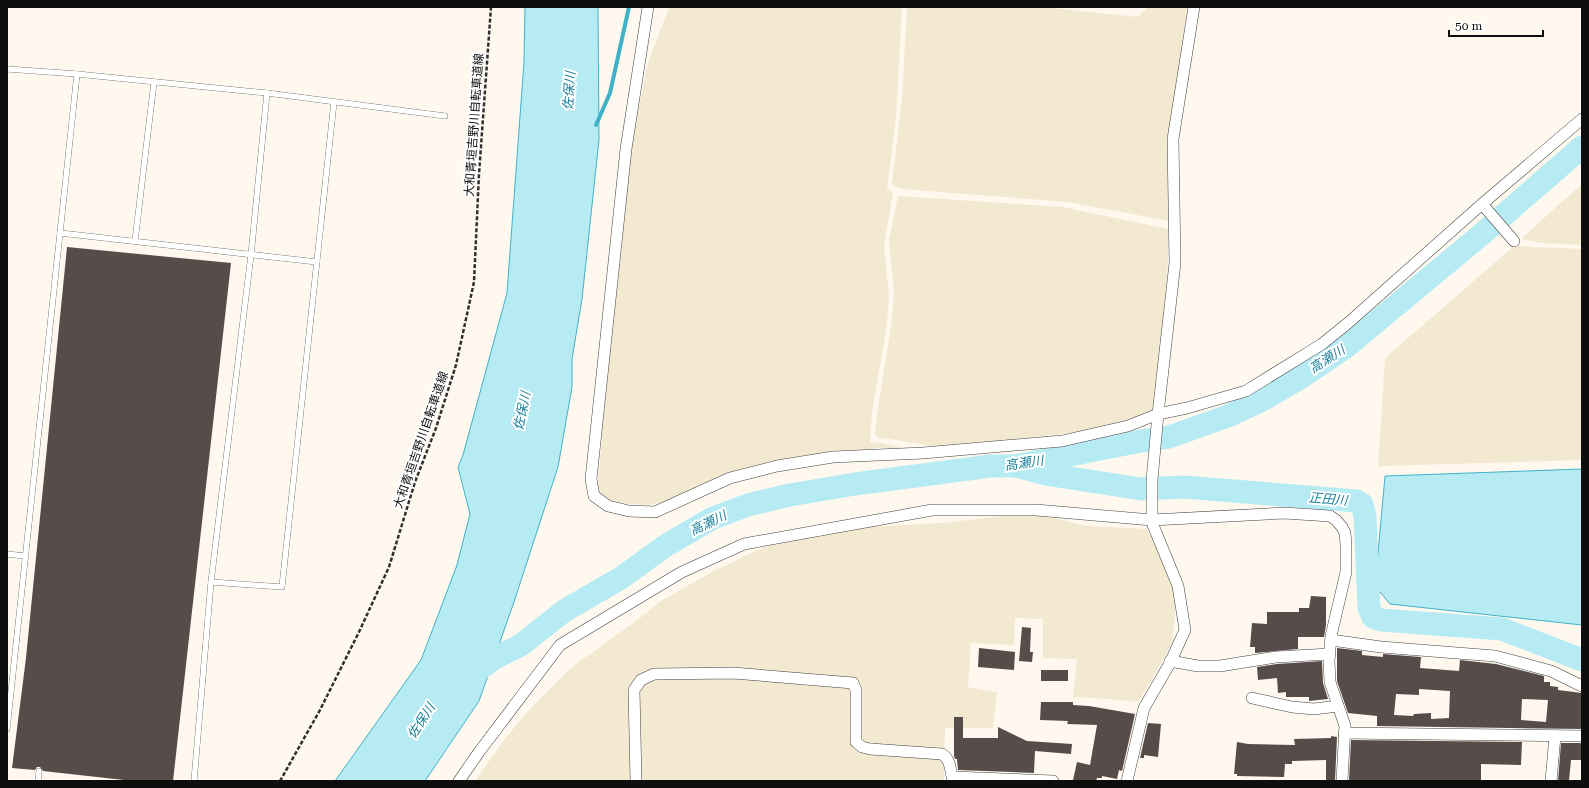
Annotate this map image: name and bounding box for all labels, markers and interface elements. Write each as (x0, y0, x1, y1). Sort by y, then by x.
scale bar (1449, 12, 1543, 38)
text: 50 m (1455, 19, 1482, 33)
street label: 大和青垣吉野川自転車道線 (462, 53, 486, 197)
water label: 佐保川 (560, 69, 578, 111)
water label: 高瀬川 (1307, 341, 1349, 376)
street label: 大和青垣吉野川自転車道線 (391, 370, 451, 510)
water label: 佐保川 (511, 388, 534, 432)
water label: 高瀬川 (1004, 453, 1046, 473)
water label: 正田川 (1308, 490, 1350, 508)
water label: 高瀬川 (687, 507, 731, 538)
water label: 佐保川 (404, 699, 439, 741)

